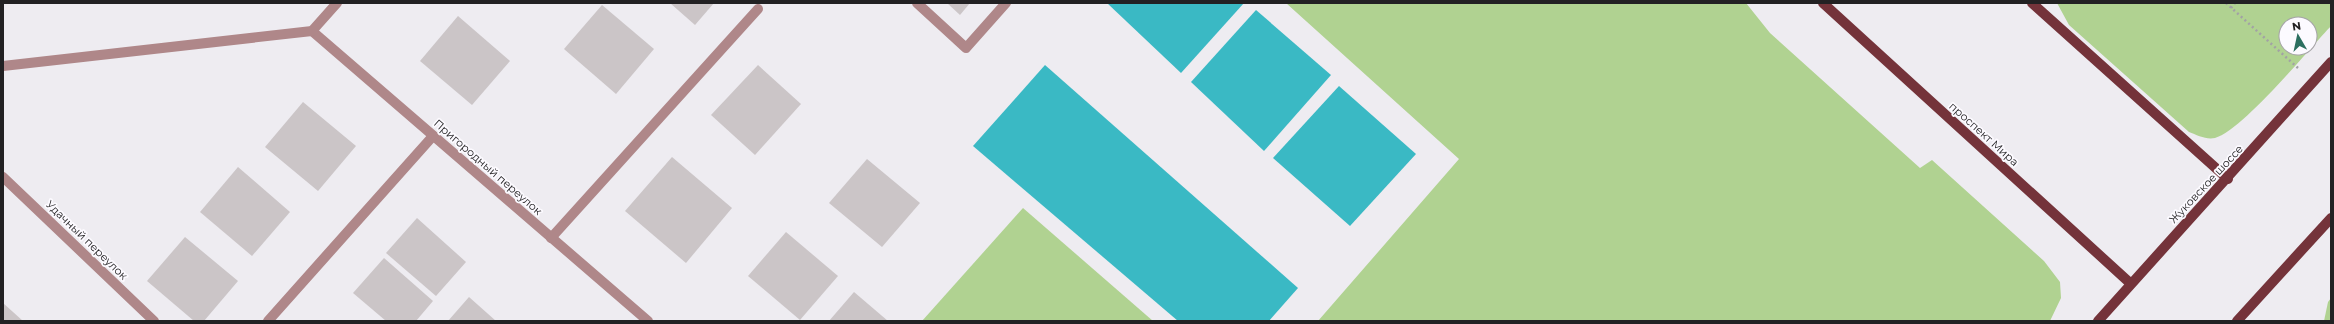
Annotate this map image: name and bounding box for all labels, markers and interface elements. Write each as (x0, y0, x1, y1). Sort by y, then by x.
north arrow (2278, 16, 2318, 56)
text: N (2291, 19, 2302, 34)
street label: проспект Мира (1946, 99, 2022, 169)
street label: Пригородный переулок (431, 116, 546, 218)
street label: Жуковское шоссе (2166, 142, 2246, 226)
street label: Удачный переулок (43, 197, 131, 283)

